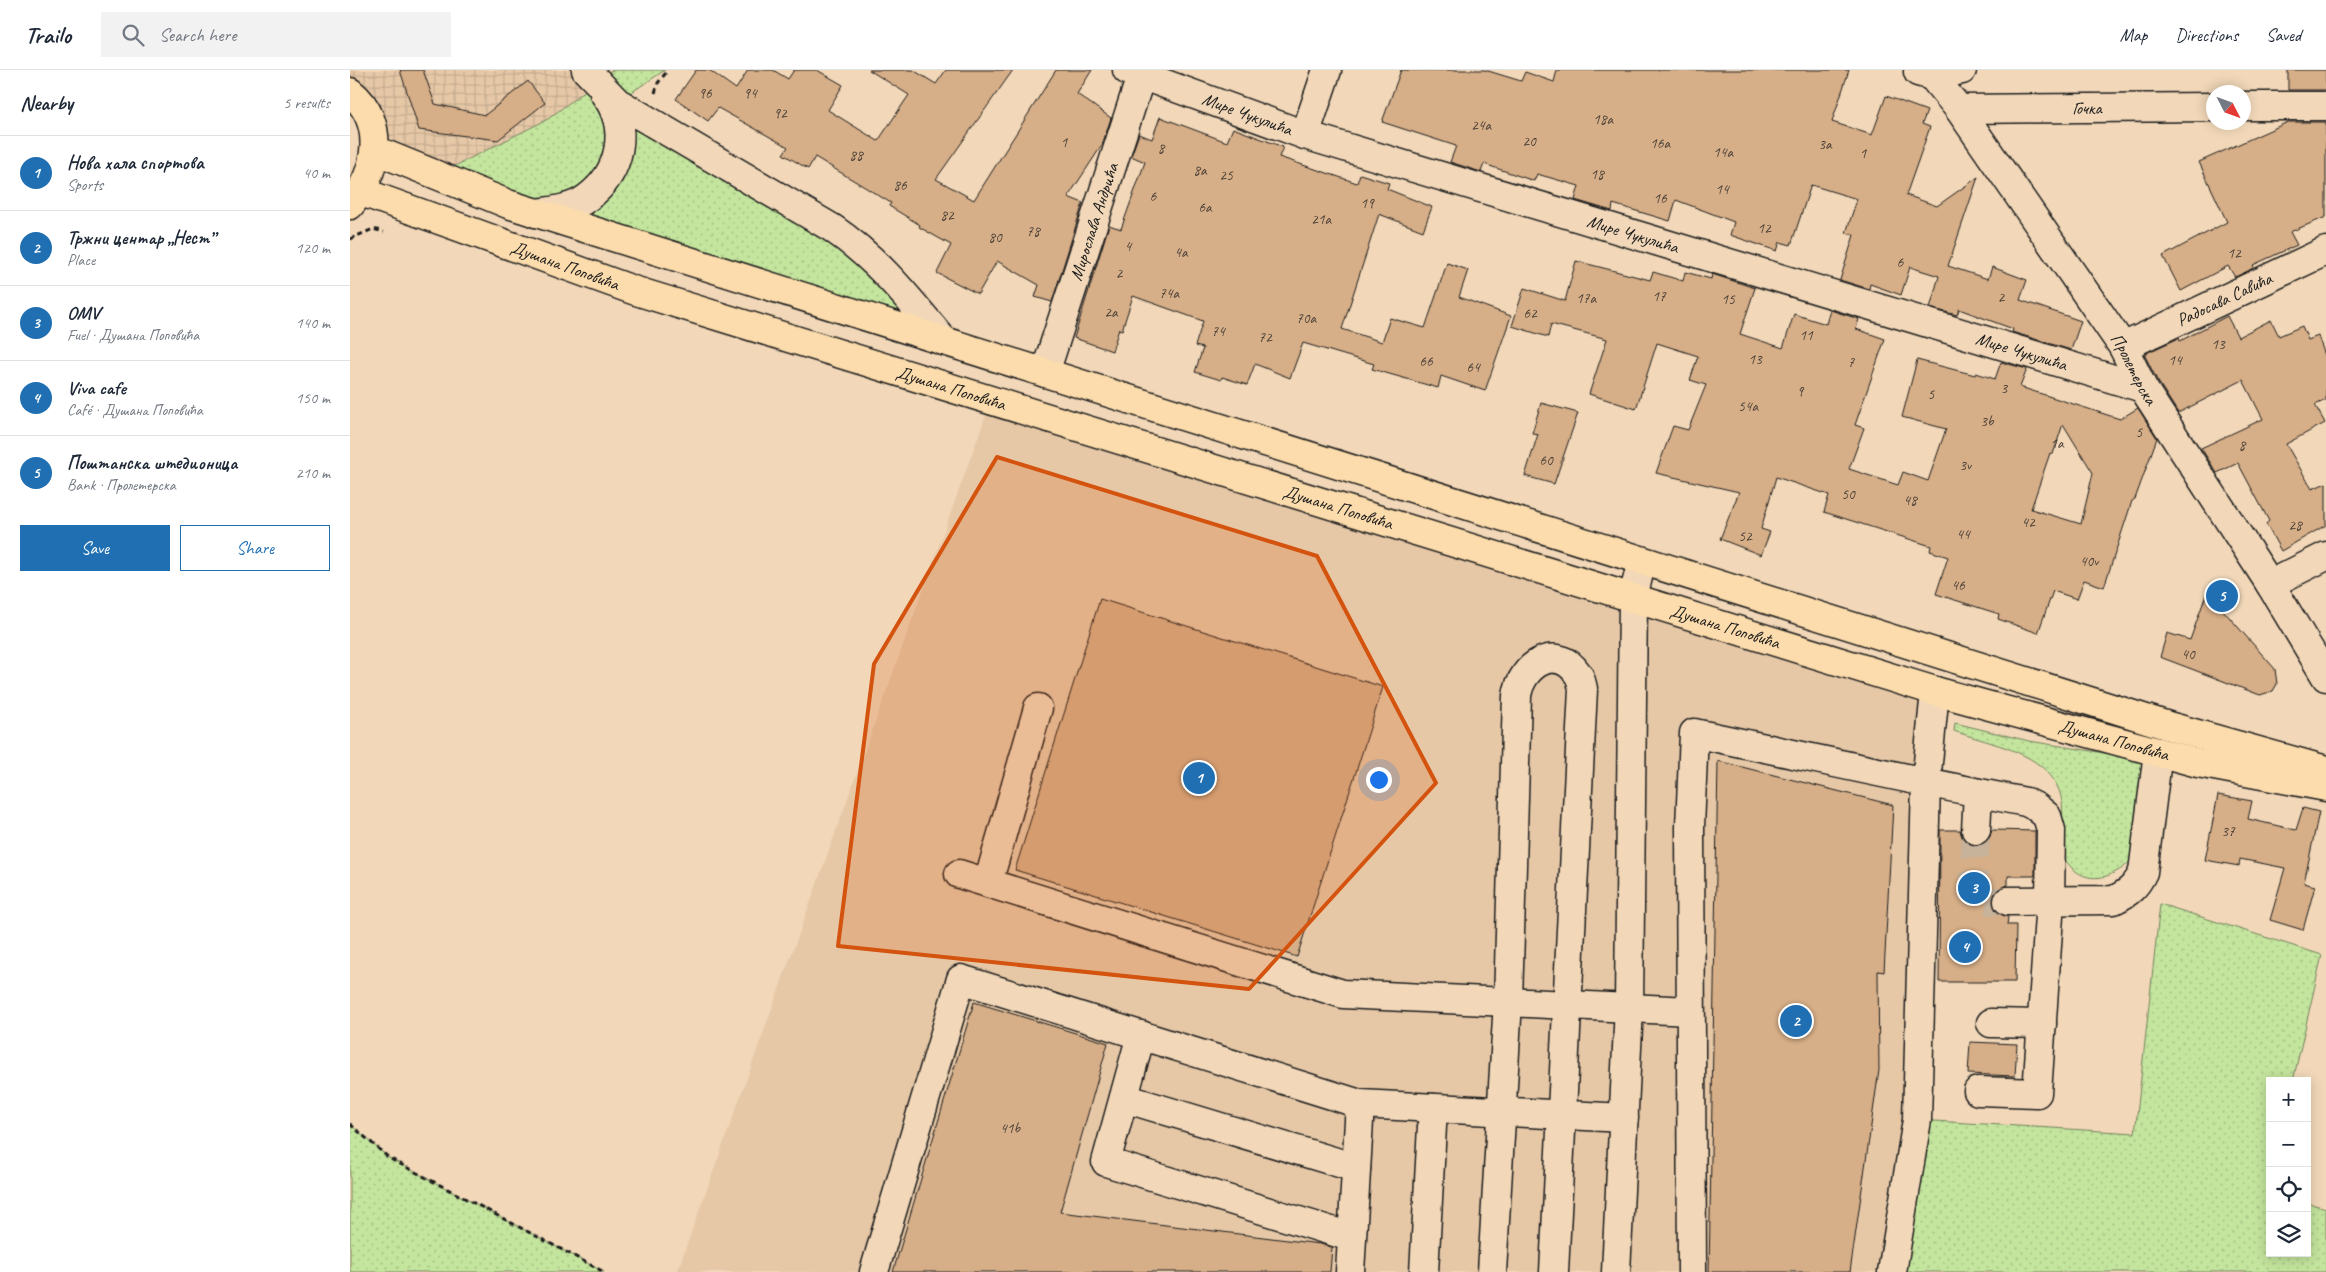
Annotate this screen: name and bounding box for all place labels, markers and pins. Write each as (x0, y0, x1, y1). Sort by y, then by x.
pin: 5 (2206, 577, 2238, 615)
pin: 1 (1183, 759, 1215, 797)
pin: 3 (1958, 869, 1990, 907)
pin: 4 (1949, 928, 1981, 966)
pin: 2 (1780, 1002, 1812, 1040)

